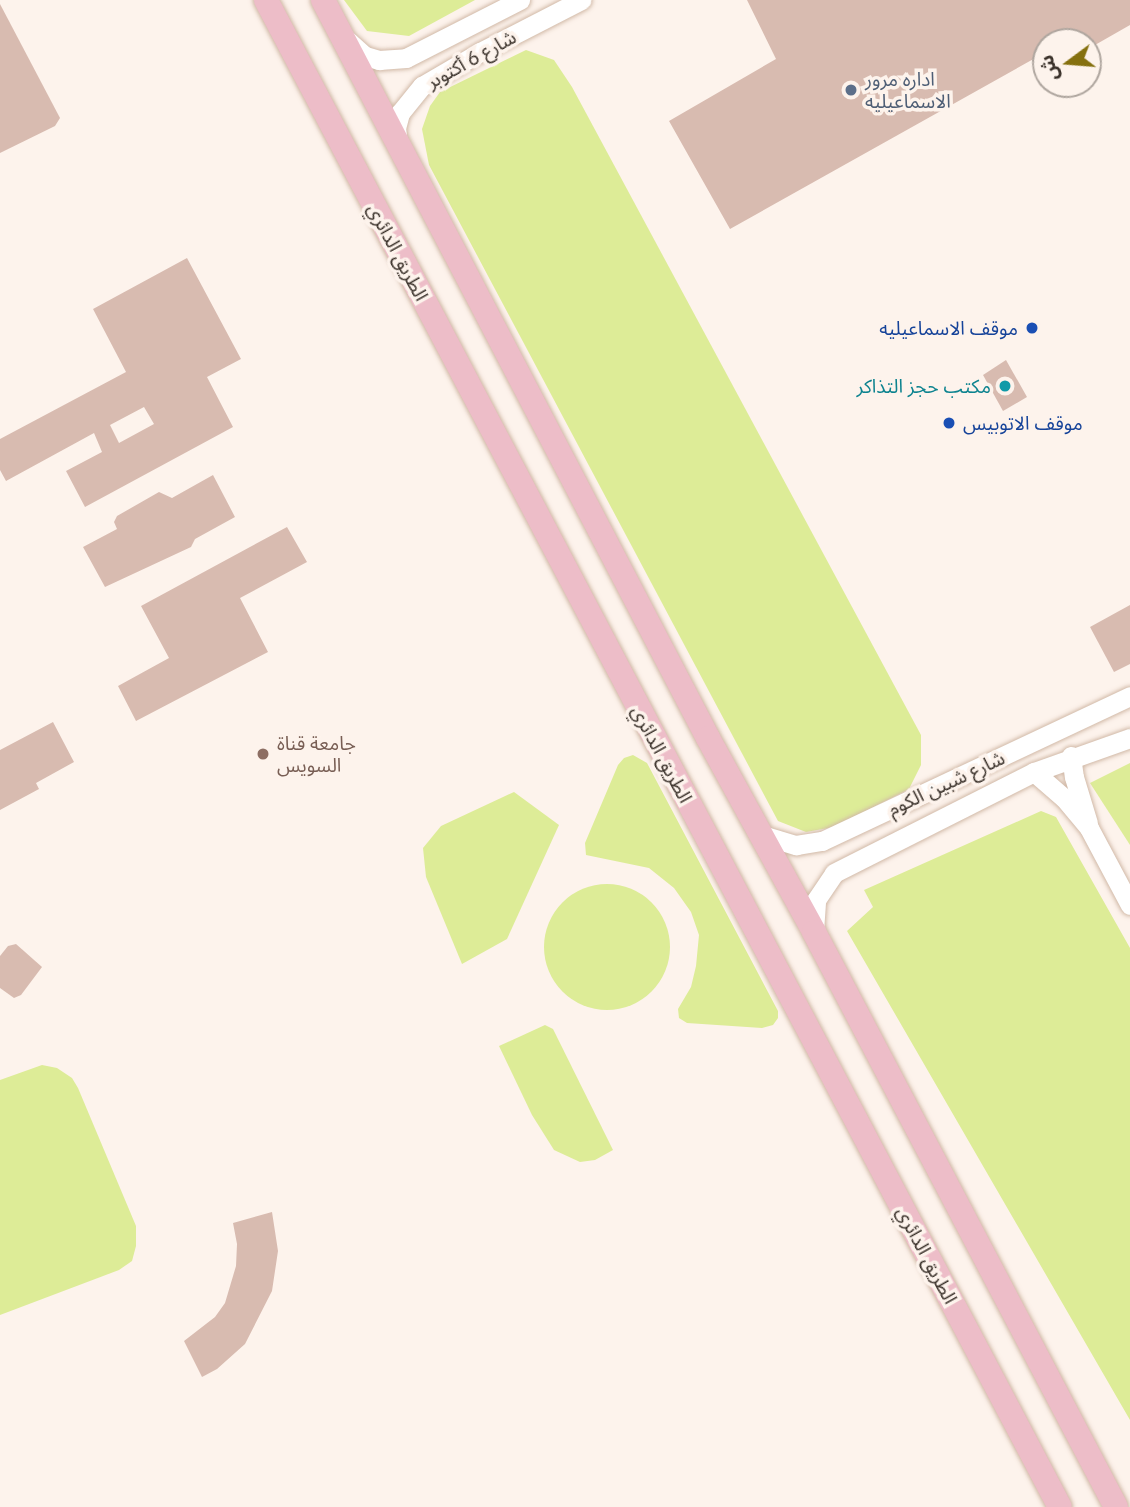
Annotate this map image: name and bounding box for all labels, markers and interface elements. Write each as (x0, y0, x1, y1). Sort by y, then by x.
street label: شارع 6 أكتوبر (422, 25, 520, 93)
north arrow (1032, 28, 1102, 98)
text: ش (1034, 53, 1063, 84)
place label: اداره مرور الاسماعيليه (865, 68, 951, 112)
marker: اداره مرور الاسماعيليه (843, 82, 859, 98)
street label: الطريق الدائري (363, 199, 433, 305)
place label: موقف الاسماعيليه (879, 317, 1018, 339)
marker: موقف الاسماعيليه (1024, 320, 1040, 336)
place label: مكتب حجز التذاكر (856, 375, 991, 397)
marker: مكتب حجز التذاكر (997, 378, 1013, 394)
place label: موقف الاتوبيس (963, 412, 1083, 434)
marker: موقف الاتوبيس (941, 415, 957, 431)
street label: الطريق الدائري (627, 701, 697, 807)
place label: جامعة قناة السويس (277, 732, 356, 776)
marker: جامعة قناة السويس (255, 746, 271, 762)
street label: شارع شبين الكوم (884, 746, 1008, 820)
street label: الطريق الدائري (892, 1202, 962, 1308)

